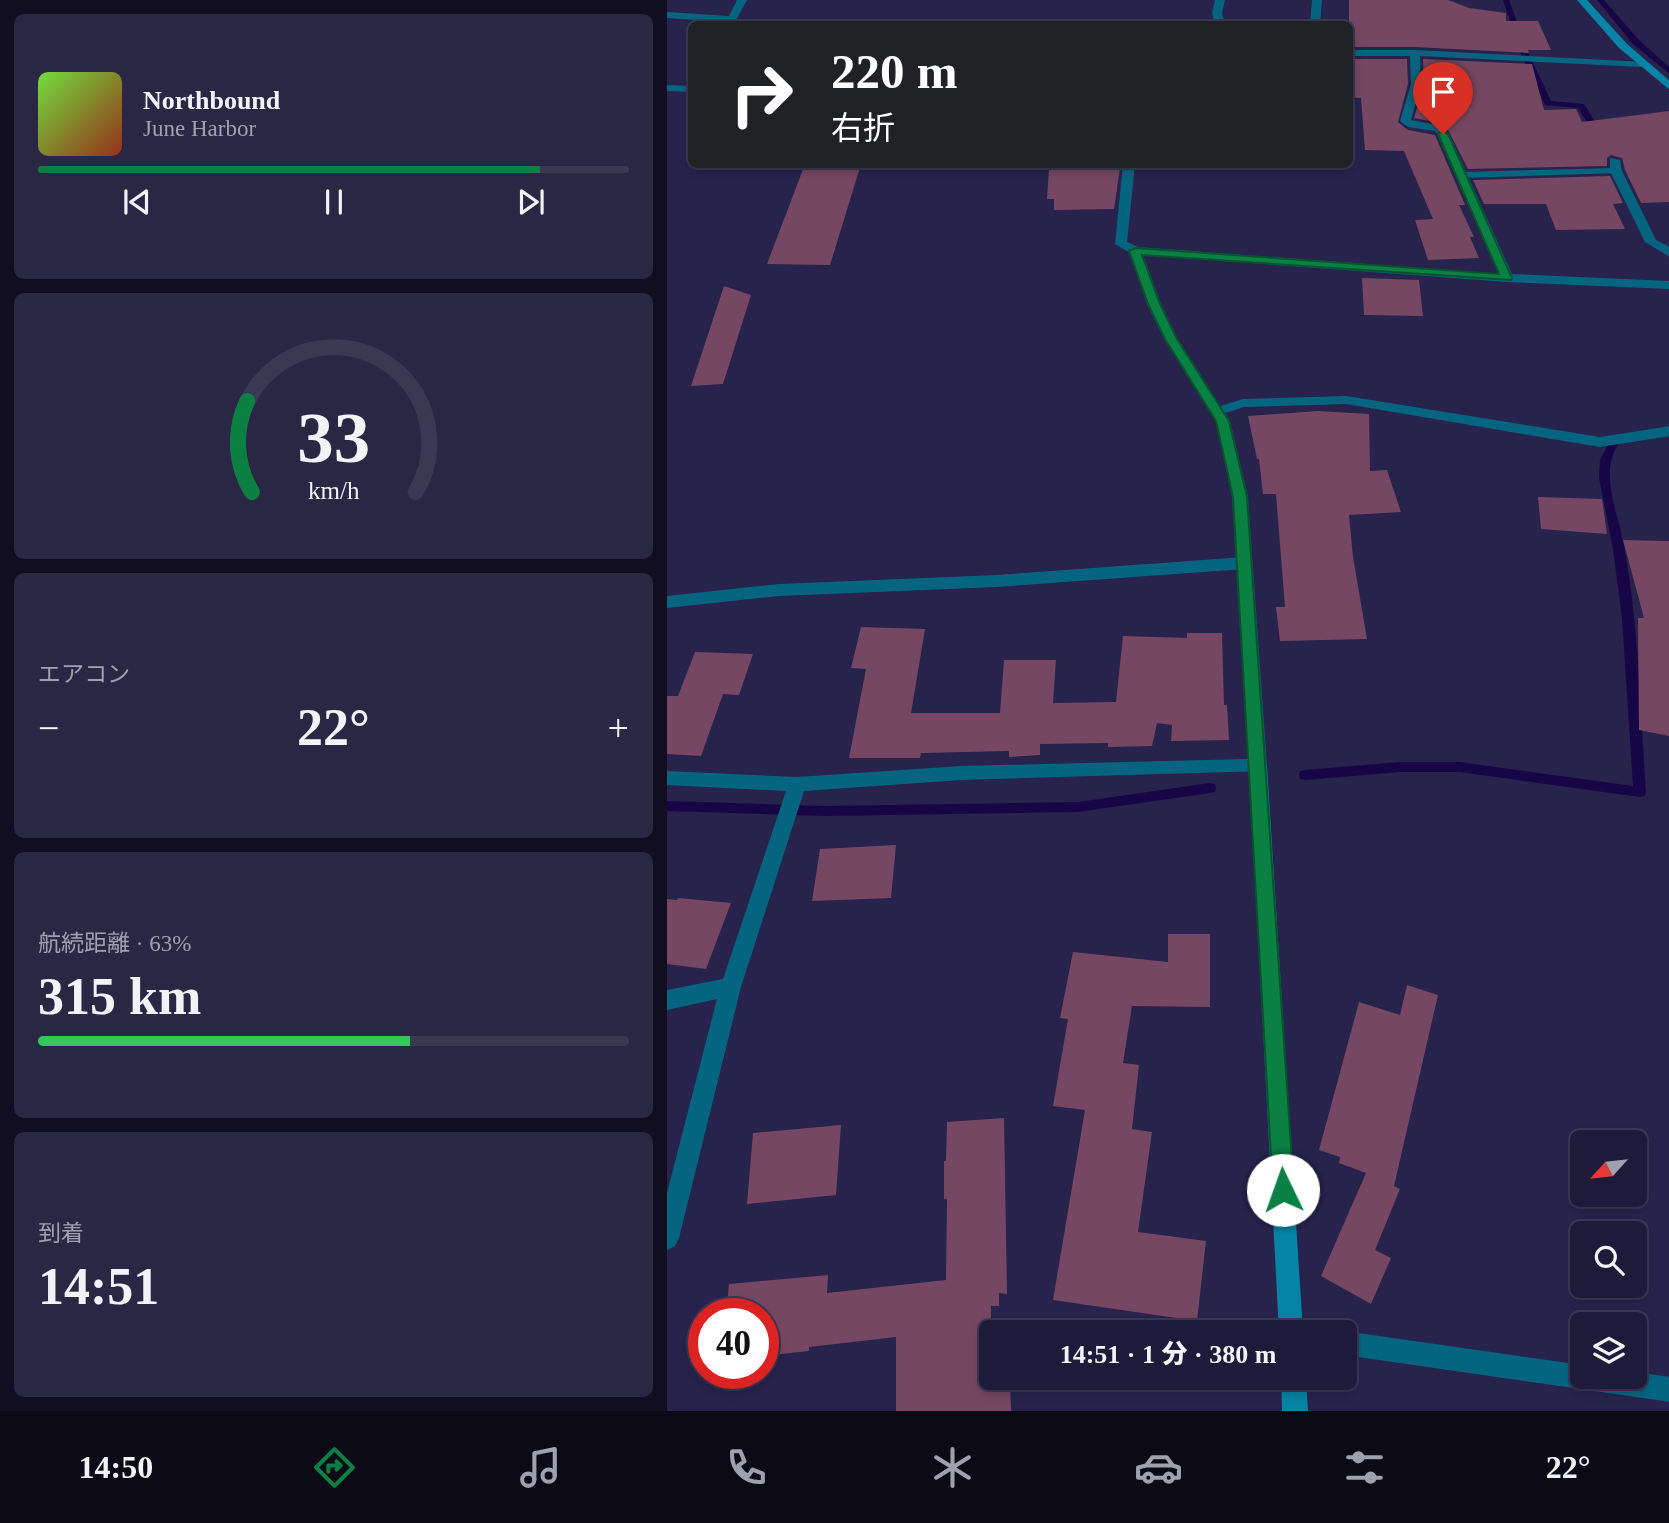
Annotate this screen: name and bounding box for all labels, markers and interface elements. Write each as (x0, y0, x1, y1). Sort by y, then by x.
text: 220 m (831, 44, 958, 99)
icon: right (716, 49, 807, 140)
pin (1413, 62, 1473, 134)
icon: arrive (1424, 73, 1462, 111)
text: Northbound (143, 86, 280, 115)
text: 右折 (831, 110, 895, 146)
text: June Harbor (143, 116, 256, 141)
icon: previous (118, 183, 156, 221)
icon: pause (315, 183, 353, 221)
icon: next (512, 183, 550, 221)
text: 33 (297, 398, 370, 479)
text: km/h (308, 477, 360, 504)
text: エアコン (38, 662, 130, 687)
text: 22° (297, 699, 370, 756)
text: − (38, 707, 59, 749)
text: + (608, 707, 629, 749)
text: 航続距離 · 63% (38, 931, 191, 956)
text: 315 km (38, 968, 201, 1025)
north arrow (1570, 1130, 1647, 1208)
map controls (1570, 1130, 1647, 1389)
position arrow (1246, 1153, 1320, 1227)
text: 到着 (38, 1221, 84, 1246)
button: search (1570, 1221, 1647, 1298)
text: 14:51 (38, 1258, 159, 1315)
speed limit sign: 40 (688, 1298, 779, 1389)
button: layers (1570, 1312, 1647, 1389)
text: 14:51 · 1 分 · 380 m (1060, 1340, 1276, 1369)
icon: directions (310, 1443, 359, 1492)
icon: music (516, 1443, 565, 1492)
icon: phone (722, 1443, 771, 1492)
icon: climate (928, 1443, 977, 1492)
icon: car (1134, 1443, 1183, 1492)
icon: filters (1340, 1443, 1389, 1492)
text: 14:50 (78, 1449, 153, 1485)
text: 22° (1546, 1449, 1590, 1485)

